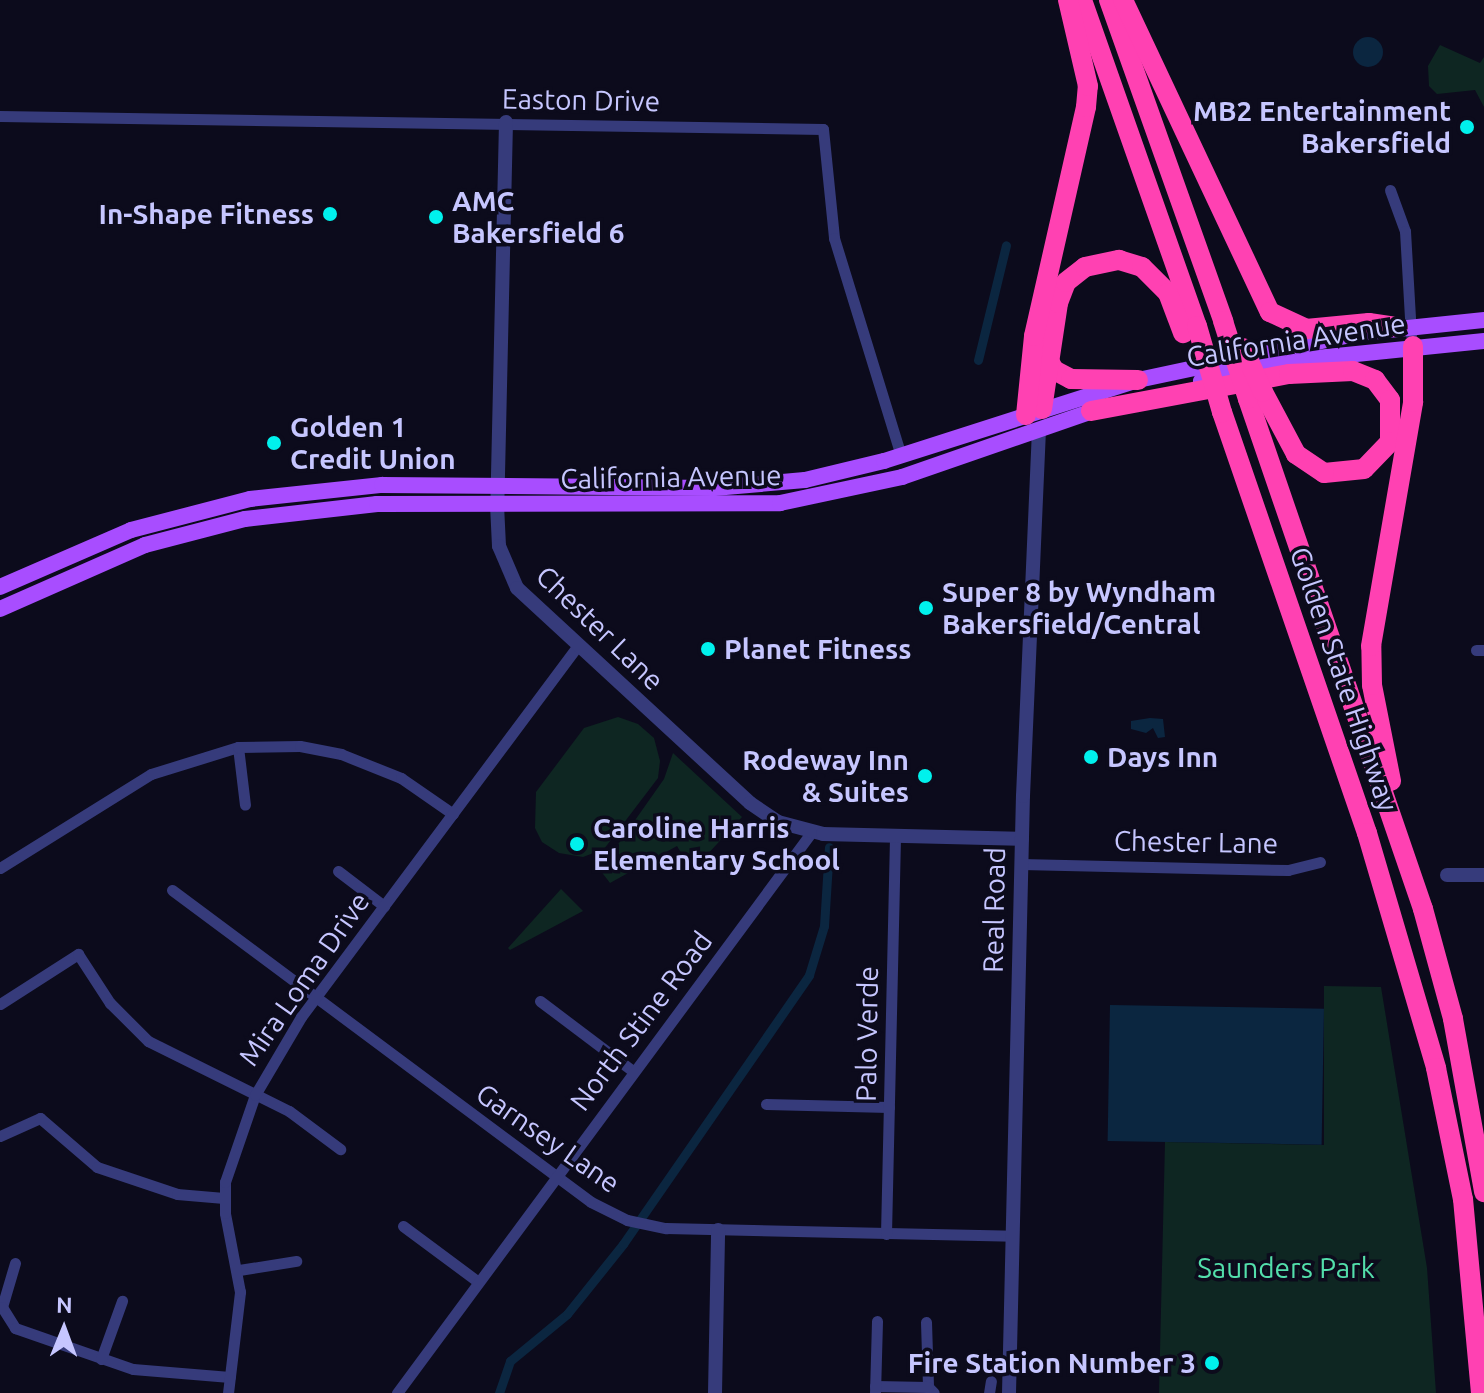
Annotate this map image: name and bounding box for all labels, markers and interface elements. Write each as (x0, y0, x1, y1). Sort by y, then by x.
street label: Easton Drive (502, 82, 660, 118)
place label: MB2 Entertainment Bakersfield (1193, 94, 1451, 160)
marker: MB2 Entertainment Bakersfield (1458, 118, 1476, 136)
place label: AMC Bakersfield 6 (452, 184, 625, 250)
place label: In-Shape Fitness (98, 197, 314, 231)
marker: In-Shape Fitness (321, 205, 339, 223)
marker: AMC Bakersfield 6 (427, 208, 445, 226)
street label: California Avenue (1184, 306, 1408, 374)
place label: Golden 1 Credit Union (290, 410, 456, 476)
marker: Golden 1 Credit Union (265, 434, 283, 452)
street label: California Avenue (560, 458, 782, 496)
street label: Golden State Highway (1283, 542, 1405, 816)
street label: Chester Lane (529, 559, 671, 697)
place label: Super 8 by Wyndham Bakersfield/Central (942, 575, 1216, 641)
marker: Super 8 by Wyndham Bakersfield/Central (917, 599, 935, 617)
place label: Planet Fitness (724, 632, 911, 666)
marker: Planet Fitness (699, 640, 717, 658)
place label: Days Inn (1107, 740, 1218, 774)
place label: Rodeway Inn & Suites (742, 743, 909, 809)
marker: Days Inn (1082, 748, 1100, 766)
marker: Rodeway Inn & Suites (916, 767, 934, 785)
place label: Caroline Harris Elementary School (593, 811, 840, 877)
street label: Chester Lane (1114, 824, 1278, 860)
marker: Caroline Harris Elementary School (568, 835, 586, 853)
street label: Real Road (976, 847, 1012, 973)
street label: Mira Loma Drive (232, 886, 376, 1072)
street label: North Stine Road (563, 925, 719, 1117)
street label: Palo Verde (849, 966, 885, 1102)
street label: Garnsey Lane (470, 1076, 626, 1200)
park label: Saunders Park (1197, 1251, 1375, 1285)
north arrow (24, 1289, 104, 1369)
text: N (56, 1292, 73, 1317)
place label: Fire Station Number 3 (908, 1346, 1196, 1380)
marker: Fire Station Number 3 (1203, 1354, 1221, 1372)

